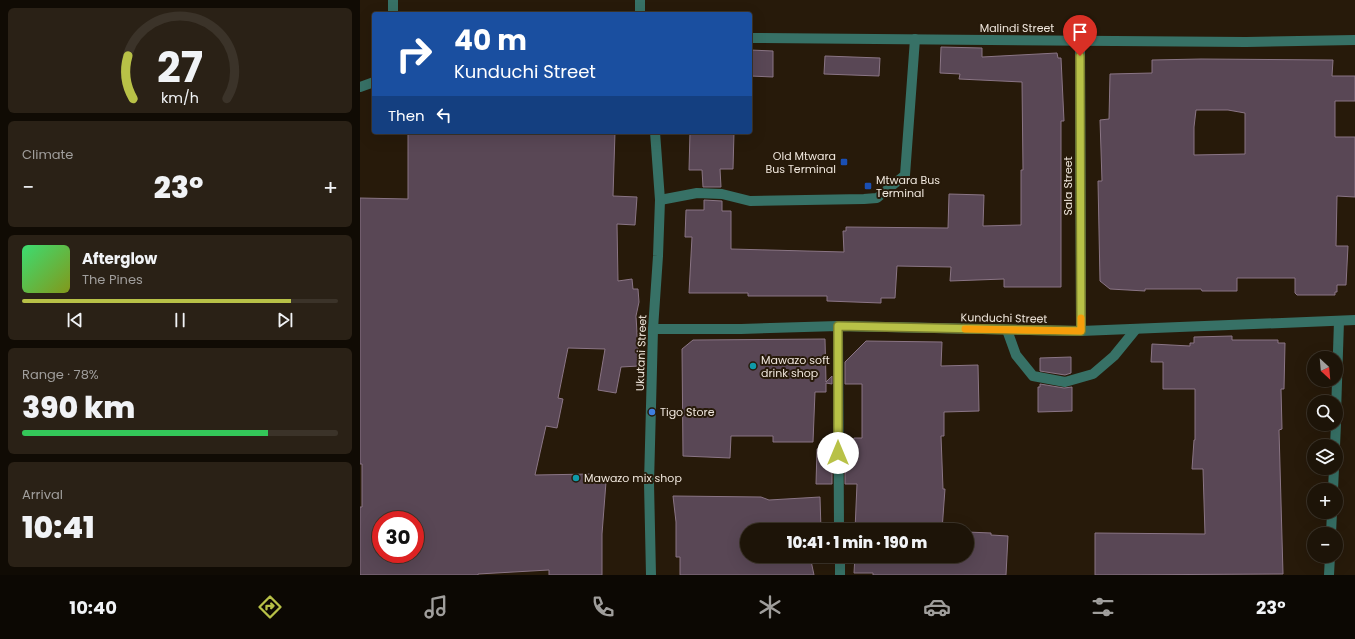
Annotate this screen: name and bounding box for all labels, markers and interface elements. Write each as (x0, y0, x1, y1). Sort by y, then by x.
pin (1063, 15, 1097, 56)
street label: Malindi Street (980, 20, 1054, 36)
text: 40 m (454, 21, 527, 60)
icon: arrive (1069, 21, 1091, 43)
icon: right (388, 28, 440, 80)
text: 27 (157, 38, 203, 97)
text: Kunduchi Street (454, 59, 596, 84)
text: km/h (161, 87, 199, 107)
icon: left (433, 104, 455, 126)
text: Then (388, 105, 425, 126)
text: Climate (22, 145, 73, 164)
place label: Old Mtwara Bus Terminal (765, 148, 836, 177)
street label: Sala Street (1060, 156, 1076, 216)
marker: Old Mtwara Bus Terminal (839, 157, 849, 167)
text: 23° (154, 166, 203, 209)
text: − (22, 172, 34, 203)
text: + (323, 172, 338, 203)
place label: Mtwara Bus Terminal (876, 172, 940, 201)
marker: Mtwara Bus Terminal (863, 181, 873, 191)
text: Afterglow (82, 248, 157, 269)
text: The Pines (82, 270, 143, 289)
icon: previous (64, 309, 86, 331)
icon: pause (169, 309, 191, 331)
icon: next (274, 309, 296, 331)
street label: Kunduchi Street (961, 309, 1047, 327)
street label: Ukutani Street (632, 315, 650, 391)
north arrow (1307, 351, 1343, 387)
map controls (1307, 351, 1343, 563)
place label: Mawazo soft drink shop (761, 352, 830, 381)
marker: Mawazo soft drink shop (748, 361, 758, 371)
text: Range · 78% (22, 365, 99, 384)
text: 390 km (22, 386, 135, 429)
button: search (1307, 395, 1343, 431)
place label: Tigo Store (660, 404, 715, 420)
marker: Tigo Store (647, 407, 657, 417)
position arrow (817, 432, 859, 474)
button: layers (1307, 439, 1343, 475)
place label: Mawazo mix shop (584, 470, 682, 486)
marker: Mawazo mix shop (571, 473, 581, 483)
button: + (1307, 483, 1343, 519)
text: Arrival (22, 485, 63, 504)
text: 10:41 (22, 506, 95, 549)
speed limit sign: 30 (372, 511, 424, 563)
button: − (1307, 527, 1343, 563)
text: 10:41 · 1 min · 190 m (787, 532, 927, 553)
icon: directions (256, 593, 284, 621)
icon: music (422, 593, 450, 621)
icon: phone (589, 593, 617, 621)
icon: climate (756, 593, 784, 621)
icon: car (923, 593, 951, 621)
icon: filters (1089, 593, 1117, 621)
text: 10:40 (69, 595, 117, 620)
text: 23° (1256, 595, 1286, 620)

